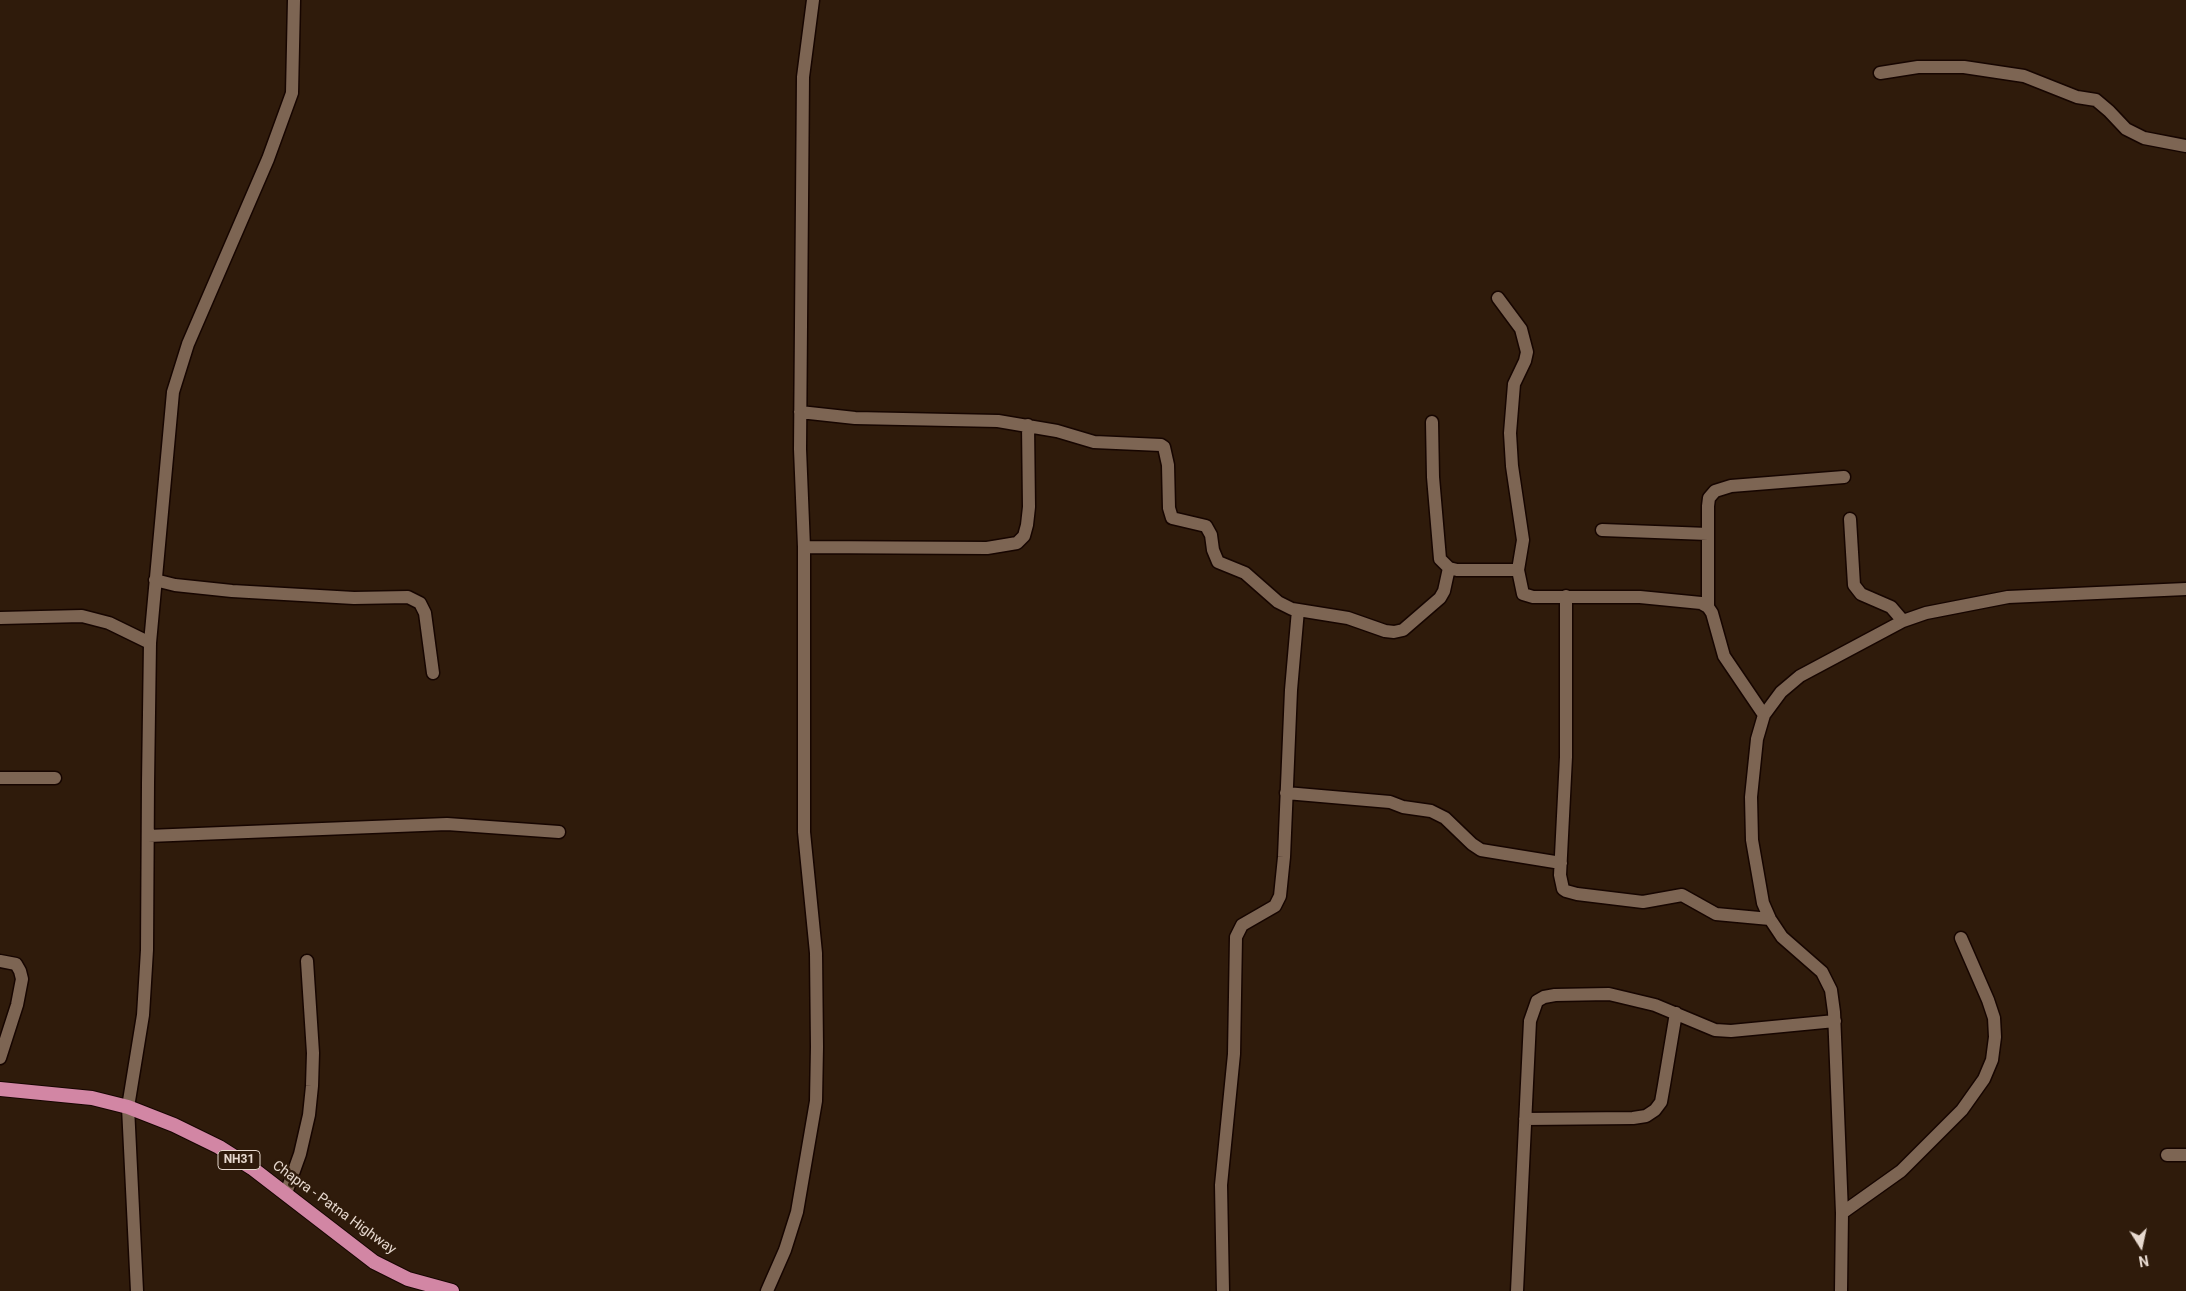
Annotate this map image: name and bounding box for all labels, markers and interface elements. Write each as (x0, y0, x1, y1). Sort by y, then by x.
road number: NH31 (218, 1150, 260, 1170)
street label: Chapra - Patna Highway (269, 1158, 399, 1258)
north arrow (2116, 1221, 2166, 1271)
text: N (2137, 1252, 2150, 1270)

